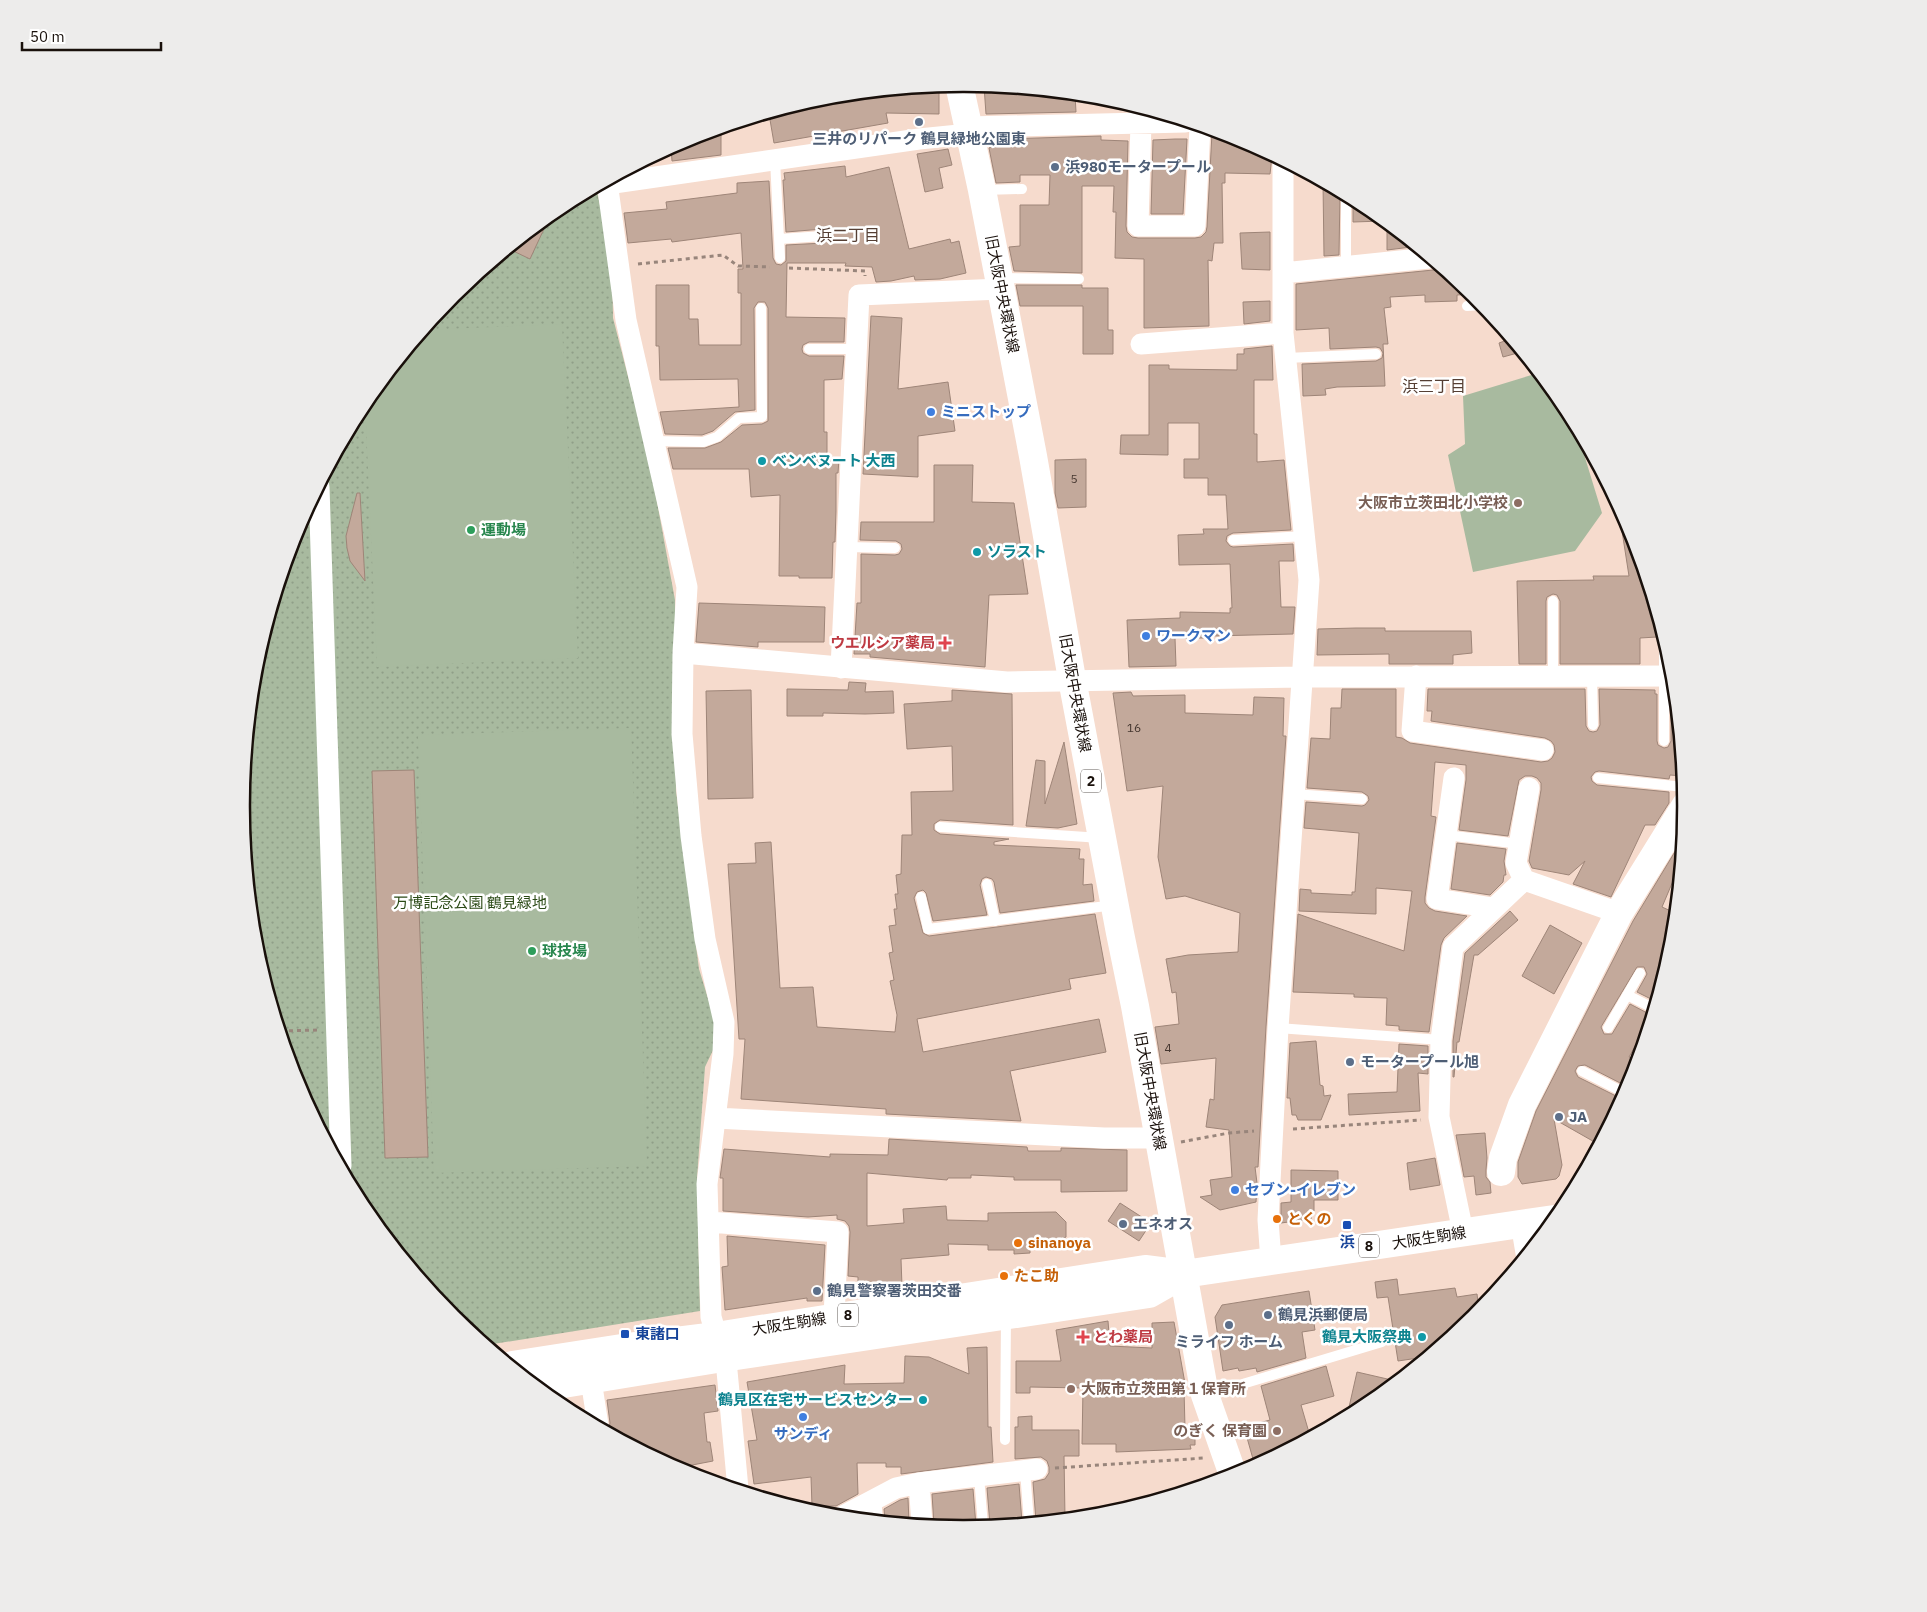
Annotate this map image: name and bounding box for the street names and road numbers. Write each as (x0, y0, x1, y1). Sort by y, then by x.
street label: 旧大阪中央環状線 (982, 233, 1023, 355)
street label: 旧大阪中央環状線 (1056, 632, 1095, 754)
road number: 2 (1081, 769, 1101, 792)
street label: 旧大阪中央環状線 (1131, 1030, 1170, 1152)
street label: 大阪生駒線 (1390, 1222, 1467, 1253)
road number: 8 (1359, 1234, 1379, 1258)
road number: 8 (838, 1304, 858, 1326)
street label: 大阪生駒線 (750, 1308, 827, 1339)

